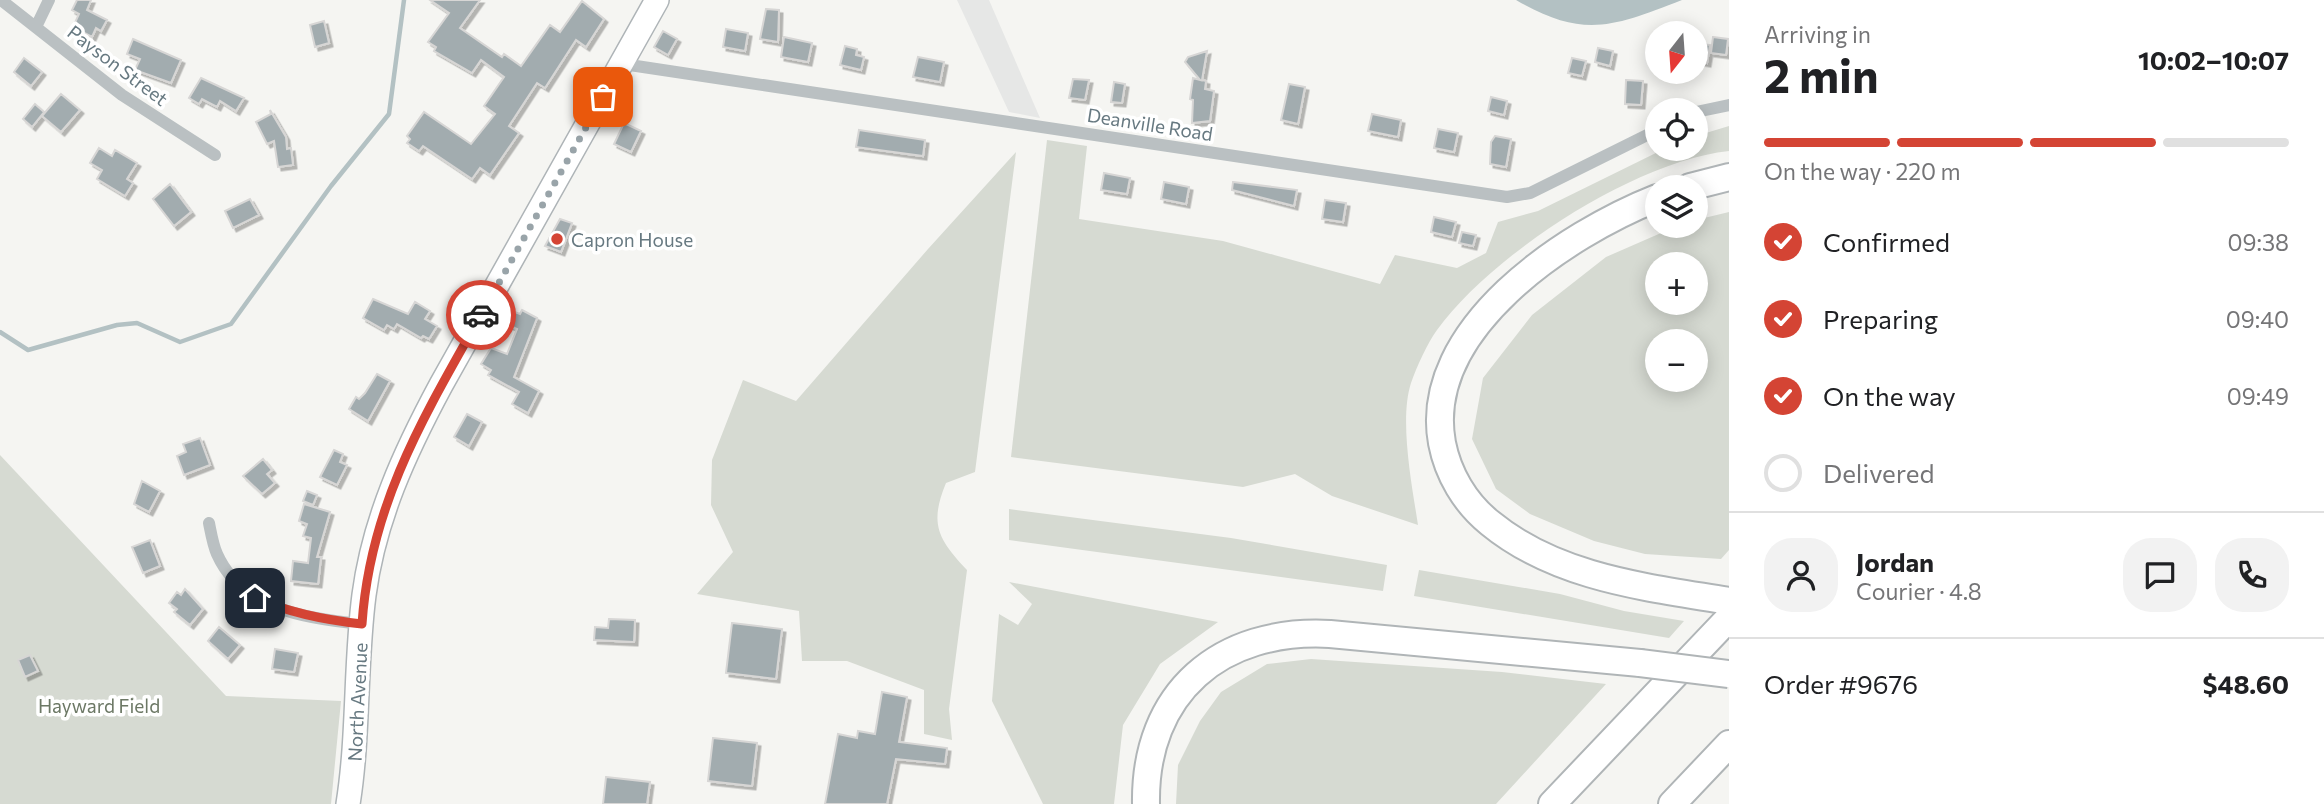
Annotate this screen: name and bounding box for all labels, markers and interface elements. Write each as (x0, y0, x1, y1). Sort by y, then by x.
street label: Payson Street (63, 20, 173, 110)
text: Arriving in (1764, 20, 1871, 48)
north arrow (1645, 21, 1708, 84)
map controls (1645, 21, 1708, 392)
text: 10:02–10:07 (2138, 44, 2289, 75)
text: 2 min (1764, 46, 1879, 102)
pin (573, 67, 633, 127)
icon: bag (584, 78, 622, 116)
button: locate (1645, 98, 1708, 161)
street label: Deanville Road (1086, 103, 1214, 145)
text: On the way · 220 m (1764, 157, 1961, 185)
button: layers (1645, 175, 1708, 238)
icon: check (1764, 223, 1802, 261)
text: Confirmed (1823, 226, 1950, 257)
place label: Capron House (571, 228, 693, 251)
text: 09:38 (2228, 228, 2289, 256)
marker: Capron House (549, 231, 565, 247)
button: + (1645, 252, 1708, 315)
courier (446, 280, 516, 350)
icon: car (462, 296, 500, 334)
icon: check (1764, 300, 1802, 338)
text: Preparing (1823, 303, 1938, 334)
text: 09:40 (2226, 305, 2289, 333)
button: − (1645, 329, 1708, 392)
icon: check (1764, 377, 1802, 415)
text: On the way (1823, 380, 1956, 411)
text: 09:49 (2227, 382, 2289, 410)
text: Delivered (1823, 457, 1934, 488)
button: person (1764, 538, 1838, 612)
button: chat (2123, 538, 2197, 612)
button: phone (2215, 538, 2289, 612)
text: Jordan (1856, 546, 1934, 577)
pin (225, 568, 285, 628)
text: Courier · 4.8 (1856, 577, 1982, 605)
icon: home (236, 579, 274, 617)
street label: North Avenue (342, 642, 372, 762)
text: Order #9676 (1764, 668, 1918, 699)
text: $48.60 (2203, 668, 2289, 699)
park label: Hayward Field (38, 694, 160, 717)

